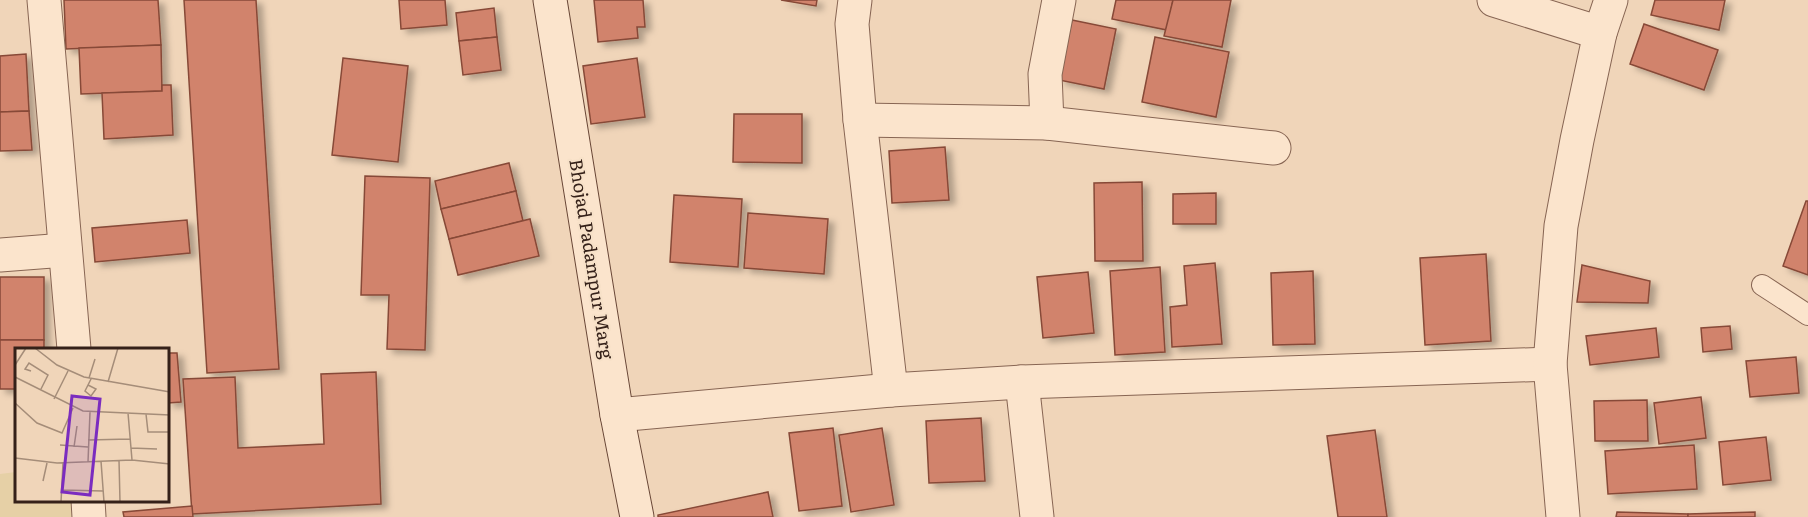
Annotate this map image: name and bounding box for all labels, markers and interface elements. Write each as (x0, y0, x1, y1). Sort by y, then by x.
street label: Bhojad Padampur Marg (563, 157, 622, 362)
inset map (15, 348, 170, 502)

